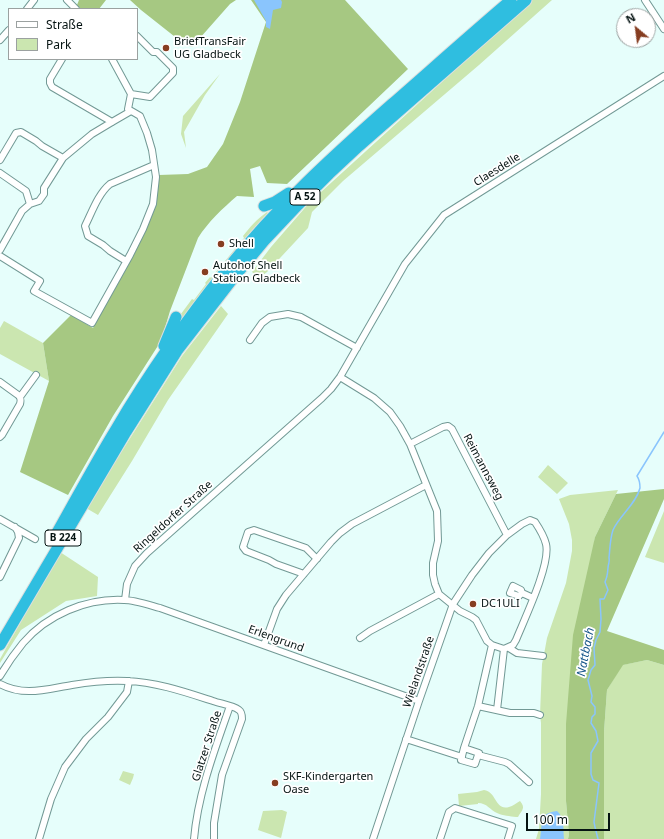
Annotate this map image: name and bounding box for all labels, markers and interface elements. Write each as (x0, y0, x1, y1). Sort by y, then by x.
legend (8, 8, 138, 60)
north arrow (616, 8, 656, 48)
text: N (623, 9, 638, 27)
text: Straße (46, 16, 83, 33)
place label: BriefTransFair UG Gladbeck (174, 35, 246, 61)
text: Park (46, 36, 71, 53)
marker: BriefTransFair UG Gladbeck (161, 43, 171, 53)
street label: Claesdelle (471, 151, 523, 189)
road number: A 52 (290, 189, 320, 205)
place label: Shell (229, 237, 254, 251)
marker: Shell (216, 239, 226, 249)
place label: Autohof Shell Station Gladbeck (213, 259, 300, 285)
marker: Autohof Shell Station Gladbeck (200, 267, 210, 277)
street label: Reimannsweg (460, 432, 506, 502)
street label: Ringeldorfer Straße (131, 478, 215, 556)
road number: B 224 (45, 530, 81, 546)
place label: DC1ULI (481, 597, 520, 611)
marker: DC1ULI (468, 599, 478, 609)
street label: Erlengrund (246, 623, 306, 655)
water label: Nattbach (574, 626, 598, 678)
street label: Wielandstraße (401, 635, 437, 709)
street label: Glatzer Straße (189, 709, 225, 783)
place label: SKF-Kindergarten Oase (283, 770, 373, 796)
marker: SKF-Kindergarten Oase (270, 778, 280, 788)
scale bar (528, 805, 612, 831)
text: 100 m (533, 811, 568, 828)

